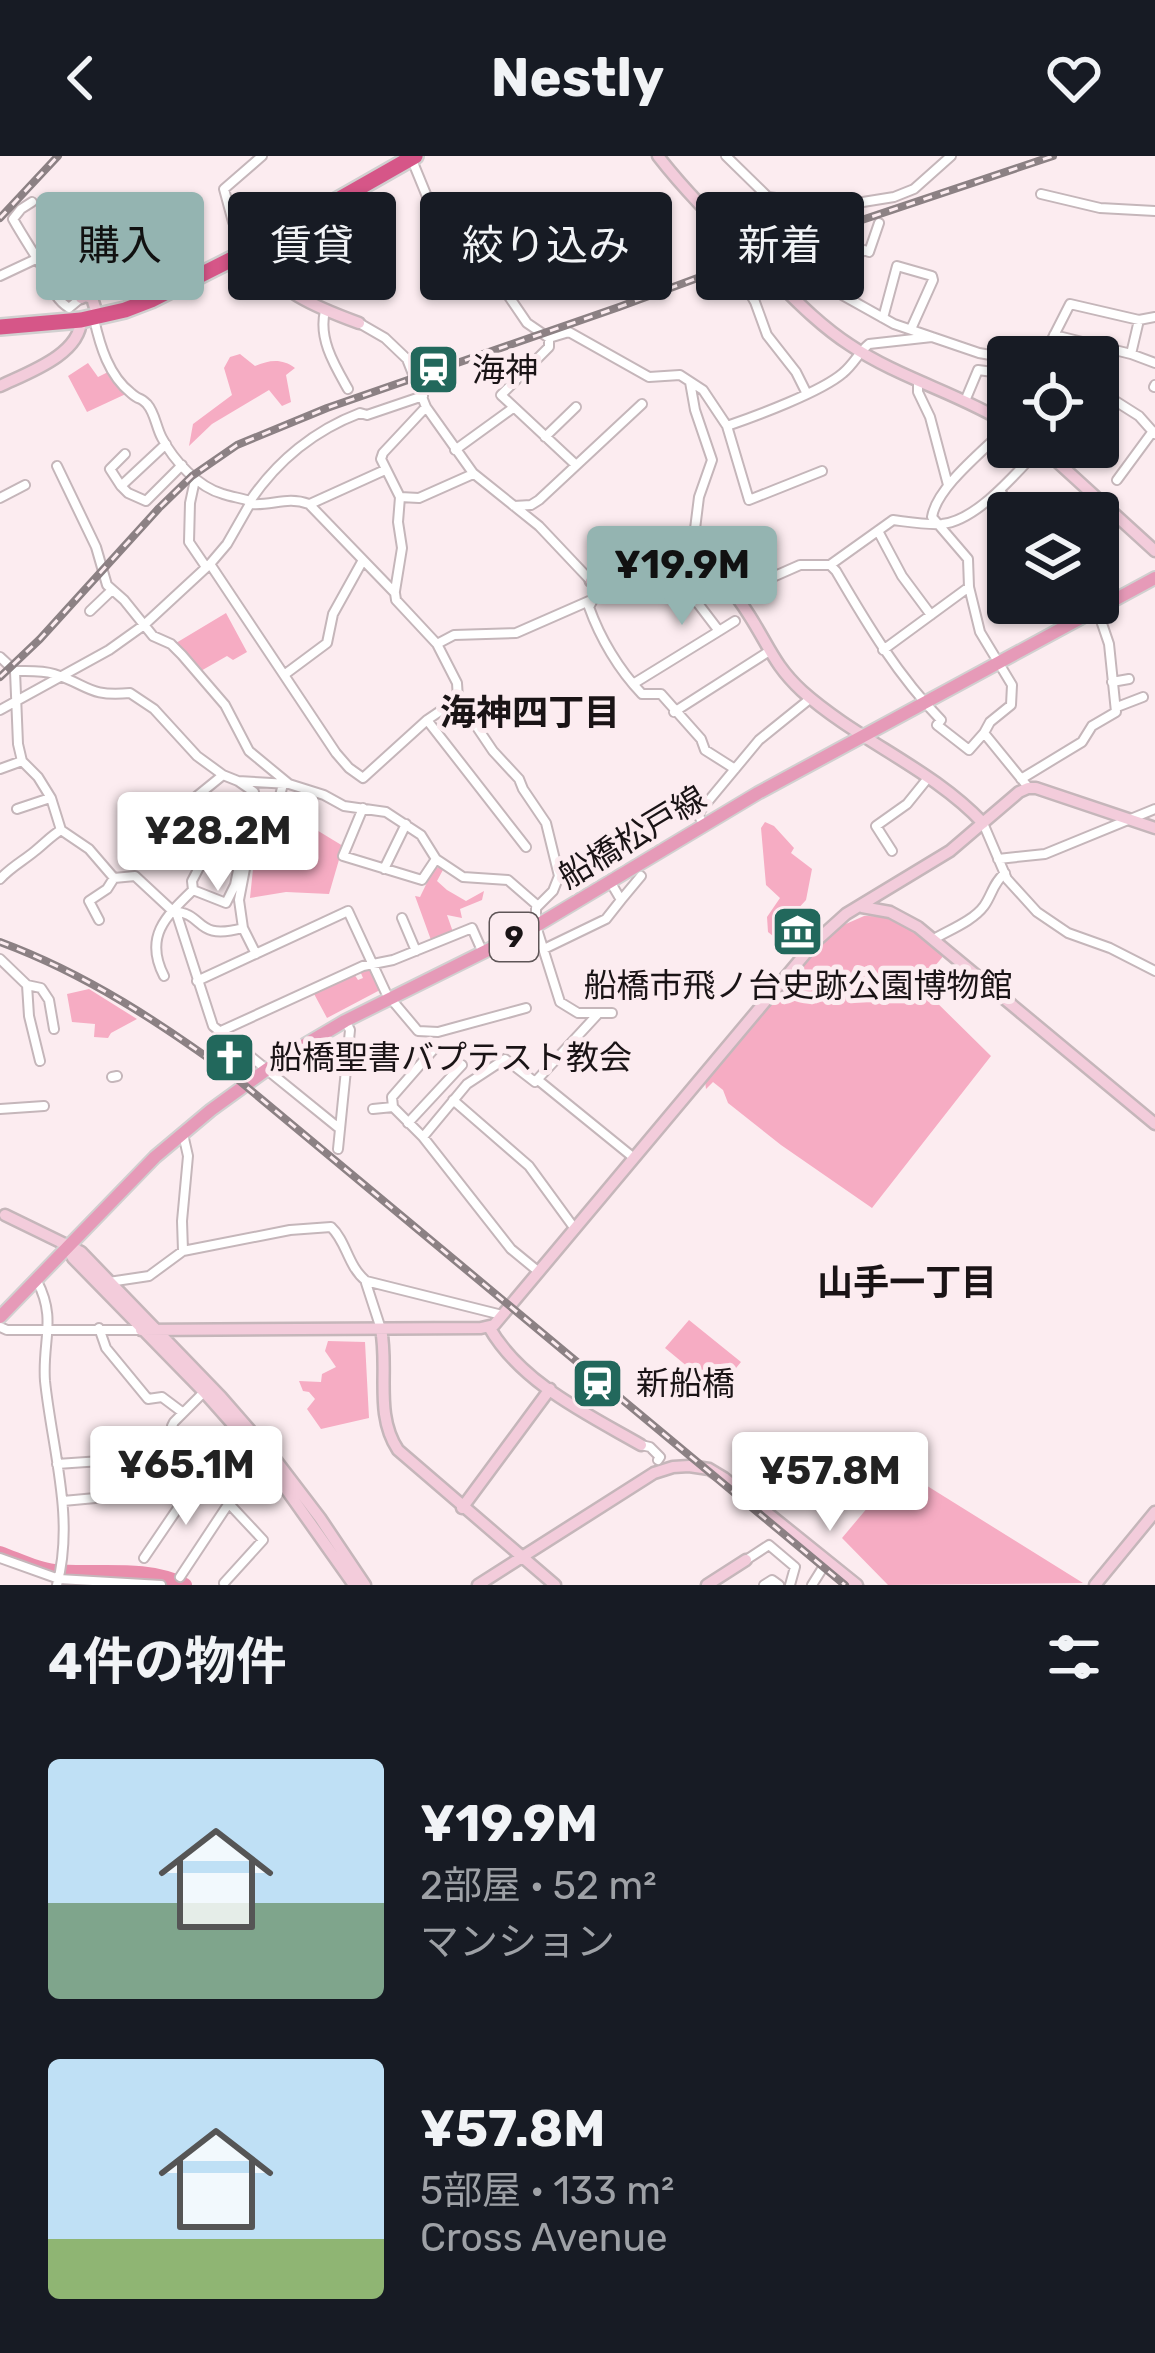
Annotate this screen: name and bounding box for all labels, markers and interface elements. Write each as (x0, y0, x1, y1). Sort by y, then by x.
icon: back (48, 45, 114, 111)
icon: heart (1041, 45, 1107, 111)
text: Nestly (491, 46, 664, 110)
chip: 購入 (36, 192, 204, 300)
chip: 賃貸 (228, 192, 396, 300)
chip: 絞り込み (420, 192, 672, 300)
chip: 新着 (696, 192, 864, 300)
map controls (987, 336, 1119, 624)
button: locate (987, 336, 1119, 468)
station icon: 海神 (405, 341, 461, 397)
place label: 海神 (472, 350, 538, 389)
button: layers (987, 492, 1119, 624)
pin: ¥19.9M (584, 526, 780, 628)
text: ¥19.9M (614, 542, 750, 588)
district label: 海神四丁目 (440, 691, 620, 734)
street label: 船橋松戸線 (551, 778, 713, 896)
pin: ¥28.2M (120, 792, 316, 894)
text: ¥28.2M (144, 808, 292, 854)
museum icon: 船橋市飛ノ台史跡公園博物館 (770, 903, 826, 959)
road number: 9 (490, 913, 538, 961)
place label: 船橋市飛ノ台史跡公園博物館 (584, 966, 1013, 1005)
church icon: 船橋聖書バプテスト教会 (202, 1029, 258, 1085)
place label: 船橋聖書バプテスト教会 (269, 1038, 632, 1077)
district label: 山手一丁目 (817, 1261, 997, 1304)
station icon: 新船橋 (569, 1355, 625, 1411)
place label: 新船橋 (636, 1364, 735, 1403)
pin: ¥65.1M (88, 1426, 284, 1528)
pin: ¥57.8M (732, 1432, 928, 1534)
text: ¥65.1M (117, 1442, 255, 1488)
text: ¥57.8M (759, 1448, 901, 1494)
icon: filters (1041, 1624, 1107, 1690)
text: 4件の物件 (48, 1631, 287, 1692)
text: ¥19.9M (420, 1793, 598, 1854)
icon: home (144, 1807, 288, 1951)
text: 2部屋 · 52 m² (420, 1863, 656, 1909)
text: マンション (420, 1919, 615, 1965)
text: ¥57.8M (420, 2098, 605, 2159)
icon: home (144, 2107, 288, 2251)
text: 5部屋 · 133 m² (420, 2168, 674, 2214)
text: Cross Avenue (420, 2215, 668, 2261)

